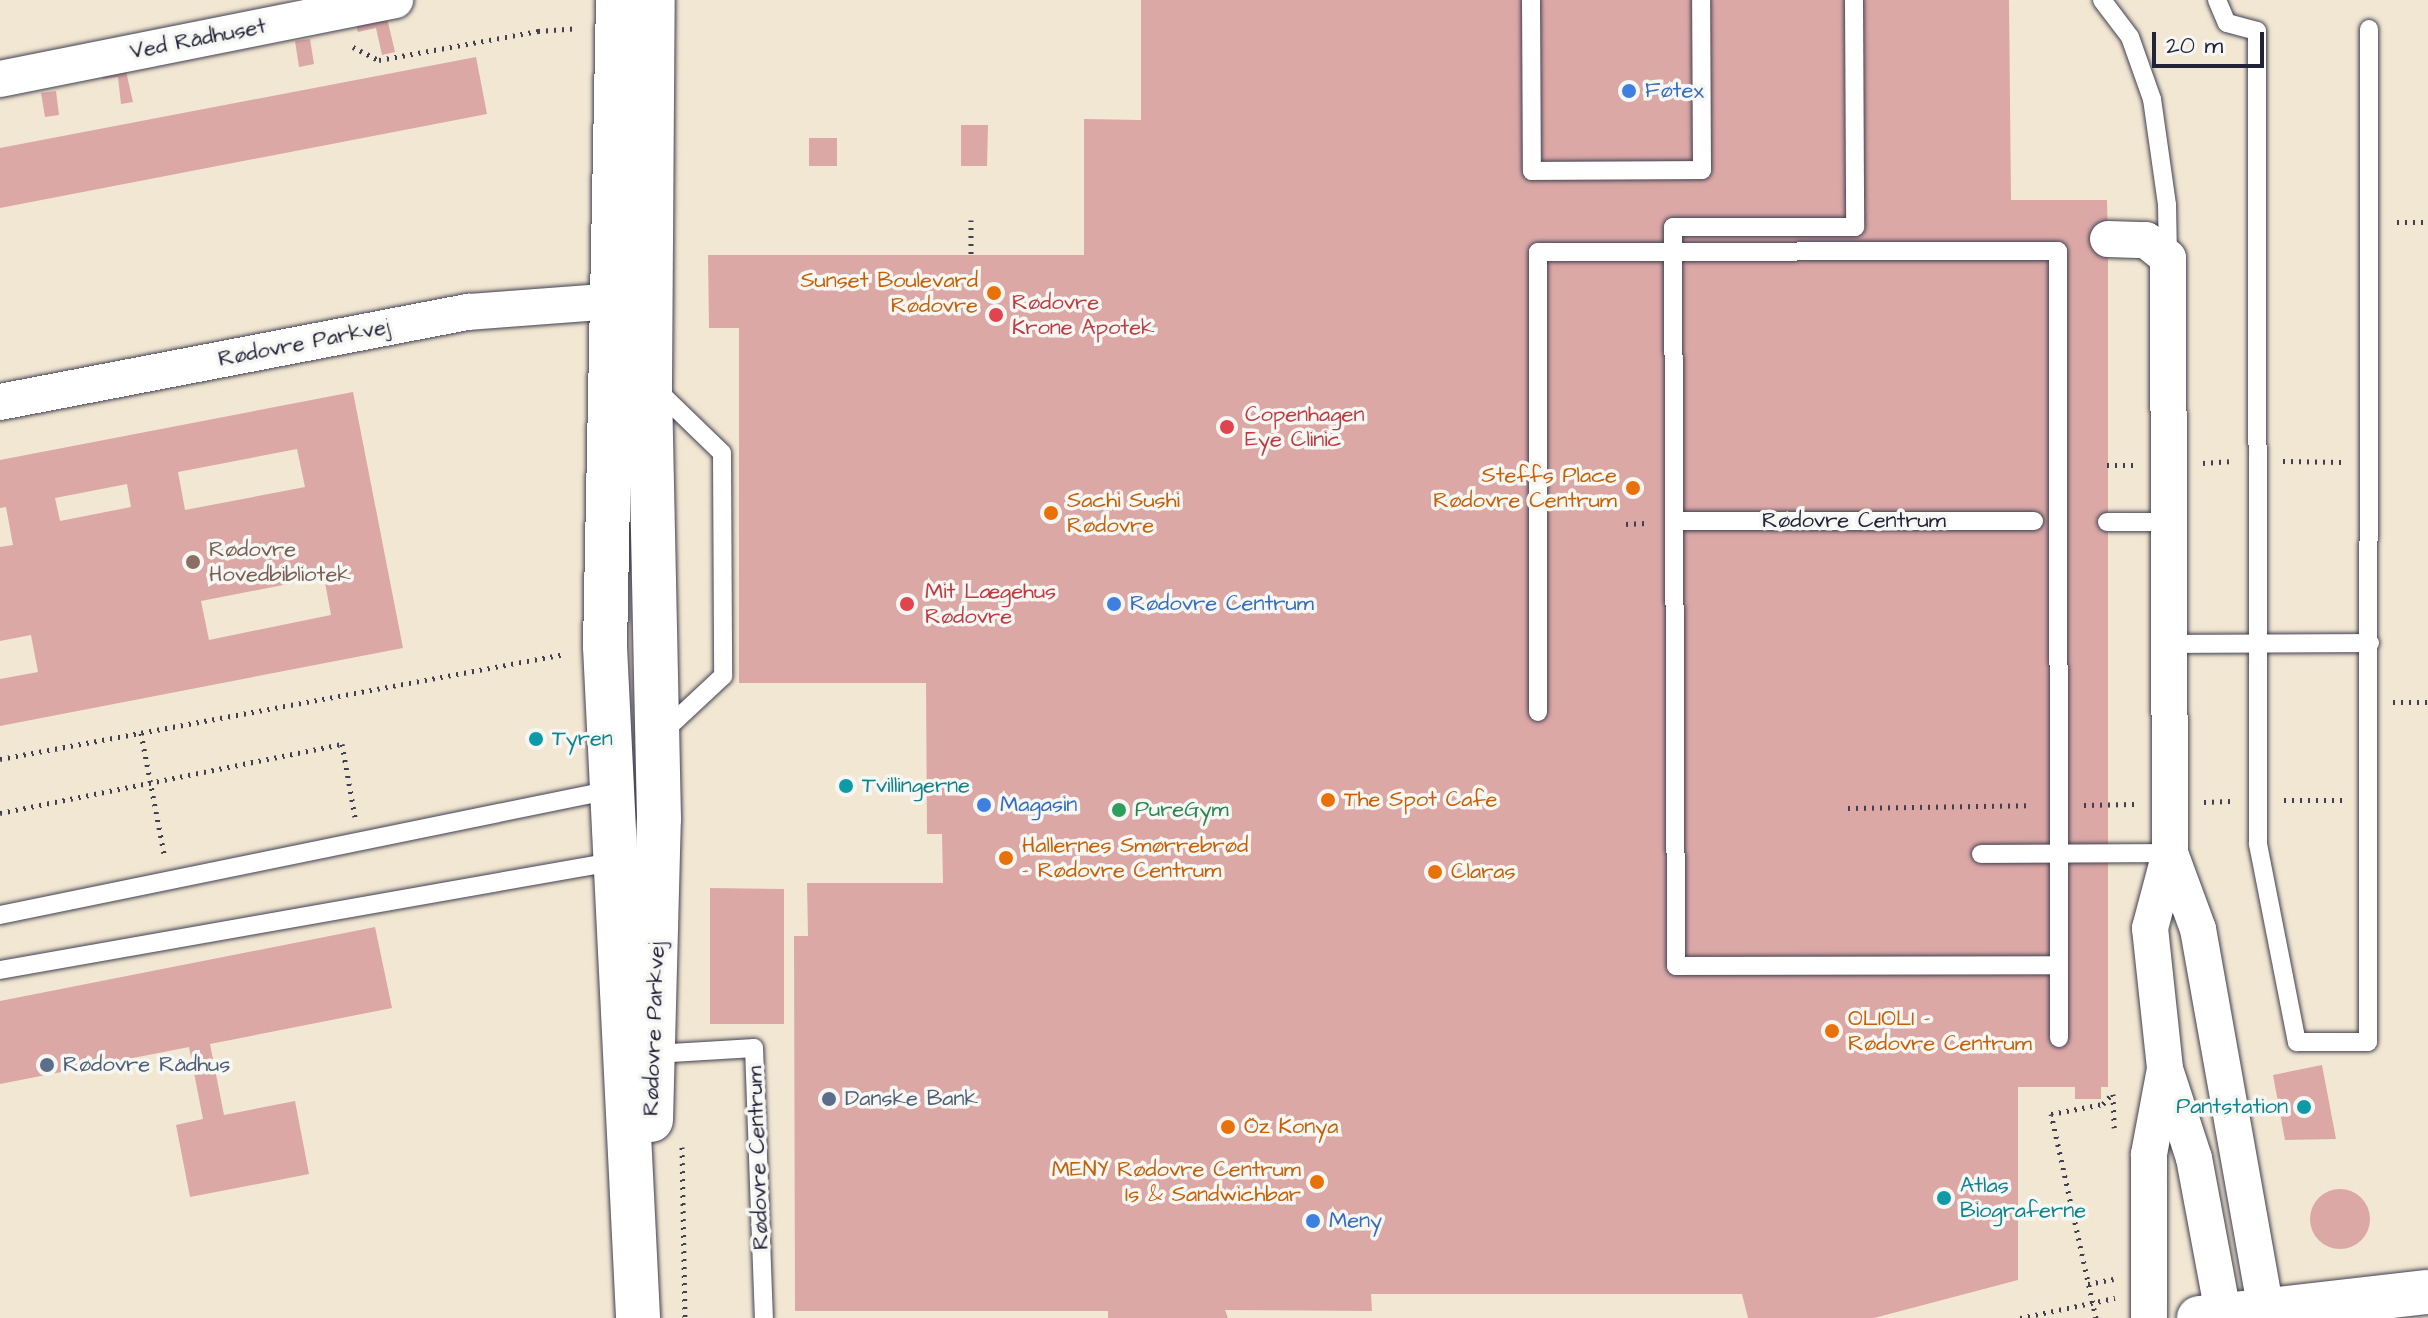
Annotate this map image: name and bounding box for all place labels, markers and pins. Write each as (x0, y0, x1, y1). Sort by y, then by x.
place label: Føtex (1645, 78, 1704, 104)
marker: Føtex (1620, 82, 1638, 100)
place label: Sunset Boulevard Rødovre (800, 267, 978, 318)
marker: Sunset Boulevard Rødovre (985, 284, 1003, 302)
place label: Rødovre Krone Apotek (1012, 289, 1155, 340)
marker: Rødovre Krone Apotek (987, 306, 1005, 324)
place label: Copenhagen Eye Clinic (1245, 401, 1364, 452)
marker: Copenhagen Eye Clinic (1216, 416, 1238, 438)
place label: Steffs Place Rødovre Centrum (1433, 462, 1617, 514)
marker: Steffs Place Rødovre Centrum (1624, 479, 1642, 497)
place label: Sachi Sushi Rødovre (1067, 487, 1180, 538)
marker: Sachi Sushi Rødovre (1042, 504, 1060, 522)
place label: Rødovre Hovedbibliotek (209, 536, 351, 588)
marker: Rødovre Hovedbibliotek (184, 553, 202, 571)
place label: Mit Lægehus Rødovre (925, 578, 1056, 630)
place label: Rødovre Centrum (1130, 591, 1314, 617)
marker: Mit Lægehus Rødovre (896, 593, 918, 615)
marker: Rødovre Centrum (1105, 595, 1123, 613)
place label: Tyren (552, 726, 613, 752)
marker: Tyren (527, 730, 545, 748)
place label: Tvillingerne (862, 773, 970, 799)
marker: Tvillingerne (837, 777, 855, 795)
place label: The Spot Cafe (1344, 787, 1498, 813)
marker: The Spot Cafe (1319, 791, 1337, 809)
place label: Magasin (1000, 792, 1077, 818)
marker: Magasin (975, 796, 993, 814)
place label: PureGym (1135, 797, 1229, 823)
marker: PureGym (1110, 801, 1128, 819)
place label: Hallernes Smørrebrød - Rødovre Centrum (1022, 832, 1248, 884)
marker: Hallernes Smørrebrød - Rødovre Centrum (997, 849, 1015, 867)
place label: Claras (1451, 859, 1516, 885)
marker: Claras (1426, 863, 1444, 881)
place label: OLIOLI - Rødovre Centrum (1848, 1005, 2032, 1056)
marker: OLIOLI - Rødovre Centrum (1823, 1022, 1841, 1040)
place label: Rødovre Rådhus (63, 1052, 230, 1078)
marker: Rødovre Rådhus (38, 1056, 56, 1074)
place label: Danske Bank (845, 1086, 978, 1112)
marker: Danske Bank (820, 1090, 838, 1108)
place label: Pantstation (2176, 1094, 2288, 1120)
marker: Pantstation (2295, 1098, 2313, 1116)
place label: Öz Konya (1244, 1114, 1338, 1140)
marker: Öz Konya (1219, 1118, 1237, 1136)
place label: MENY Rødovre Centrum Is & Sandwichbar (1052, 1156, 1301, 1208)
place label: Atlas Biograferne (1960, 1172, 2086, 1224)
marker: MENY Rødovre Centrum Is & Sandwichbar (1308, 1173, 1326, 1191)
marker: Atlas Biograferne (1935, 1189, 1953, 1207)
place label: Meny (1329, 1208, 1382, 1234)
marker: Meny (1304, 1212, 1322, 1230)

